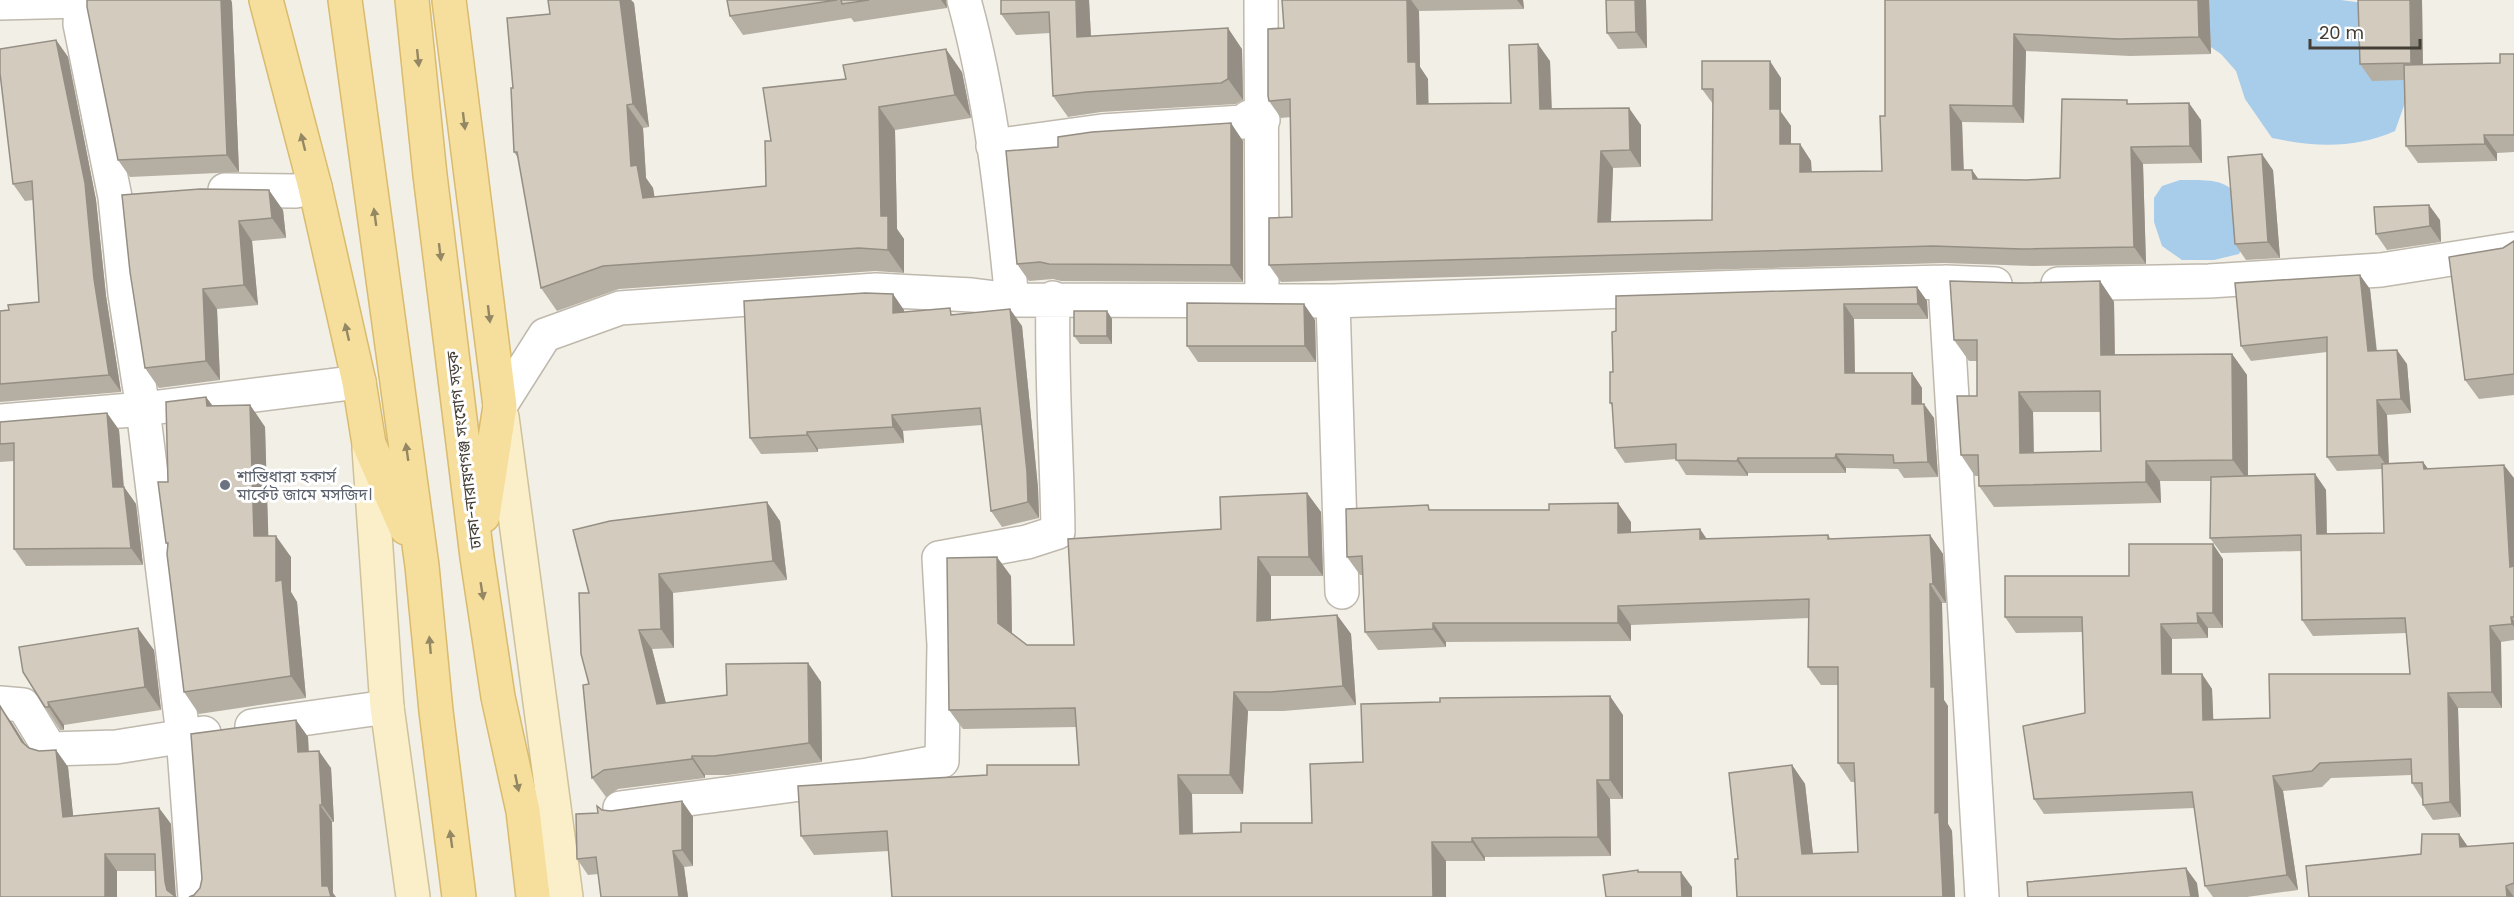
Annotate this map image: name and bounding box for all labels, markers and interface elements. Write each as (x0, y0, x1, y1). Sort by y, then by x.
scale bar (2310, 12, 2420, 50)
text: 20 m (2319, 20, 2364, 45)
one-way arrow (413, 49, 423, 68)
one-way arrow (459, 111, 469, 130)
one-way arrow (297, 133, 307, 151)
one-way arrow (370, 207, 379, 226)
one-way arrow (435, 243, 444, 262)
one-way arrow (484, 305, 493, 324)
one-way arrow (342, 322, 351, 341)
street label: ঢাকা-নারায়ণগঞ্জ সংযোগ সড়ক (440, 349, 488, 551)
one-way arrow (402, 442, 411, 461)
place label: শান্তিধারা হকার্স মার্কেট জামে মসজিদ। (236, 465, 372, 506)
marker: শান্তিধারা হকার্স মার্কেট জামে মসজিদ। (218, 478, 232, 492)
one-way arrow (478, 582, 487, 601)
one-way arrow (425, 636, 435, 655)
one-way arrow (512, 774, 522, 792)
one-way arrow (447, 829, 456, 848)

